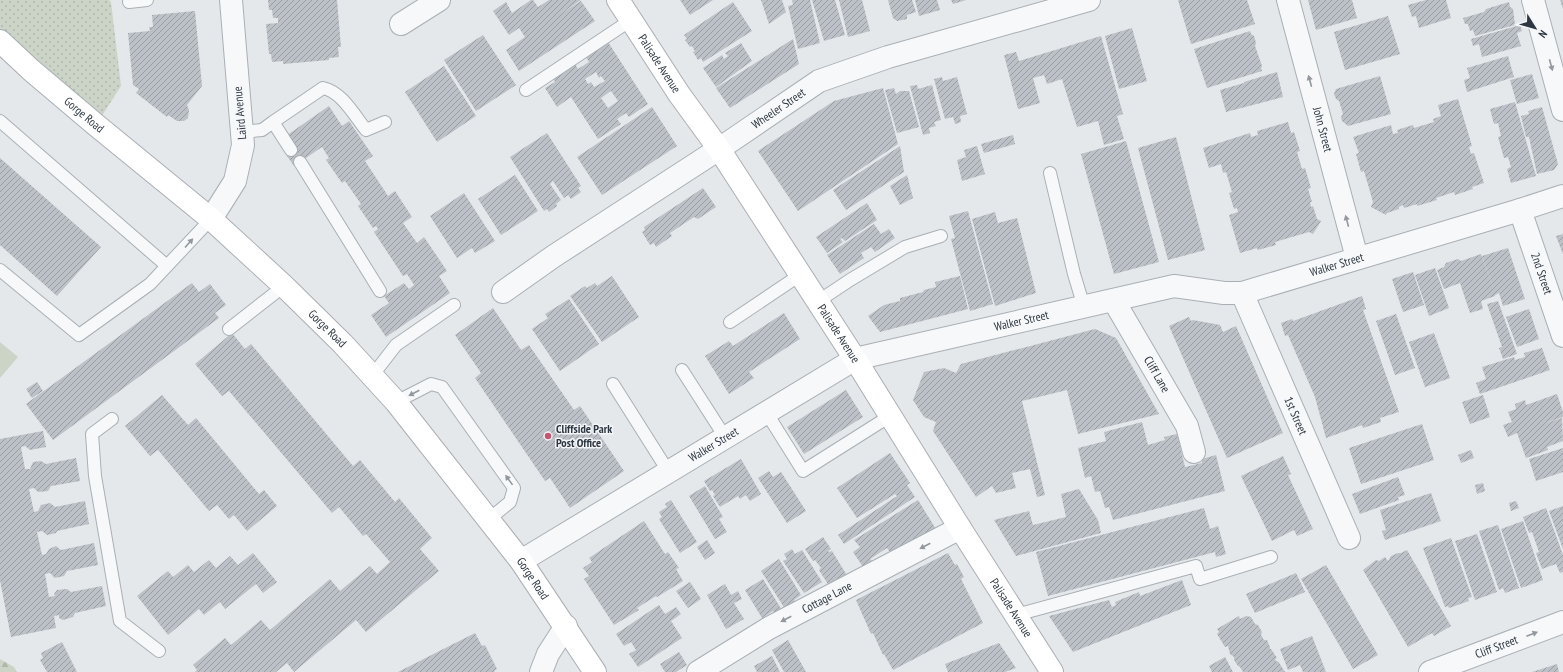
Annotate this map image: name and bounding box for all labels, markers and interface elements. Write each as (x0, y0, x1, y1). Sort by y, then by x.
north arrow (1515, 8, 1555, 48)
text: N (1536, 27, 1550, 41)
street label: Palisade Avenue (635, 31, 684, 96)
one-way arrow (1548, 59, 1554, 71)
one-way arrow (1307, 75, 1313, 87)
street label: Wheeler Street (748, 84, 808, 132)
street label: Laird Avenue (230, 86, 249, 140)
street label: Gorge Road (61, 93, 107, 136)
street label: John Street (1310, 104, 1336, 154)
one-way arrow (1344, 214, 1350, 226)
one-way arrow (184, 238, 193, 247)
street label: Walker Street (1308, 249, 1366, 279)
street label: 2nd Street (1528, 250, 1556, 297)
street label: Palisade Avenue (814, 301, 864, 365)
street label: Gorge Road (305, 306, 350, 350)
street label: Walker Street (993, 307, 1051, 334)
street label: Cliff Lane (1141, 353, 1174, 395)
one-way arrow (409, 389, 420, 396)
street label: 1st Street (1281, 394, 1311, 438)
place label: Cliffside Park Post Office (556, 421, 612, 450)
street label: Walker Street (686, 423, 741, 465)
marker: Cliffside Park Post Office (543, 431, 553, 441)
one-way arrow (504, 474, 513, 485)
one-way arrow (920, 542, 931, 549)
street label: Gorge Road (514, 554, 553, 602)
street label: Palisade Avenue (987, 575, 1036, 640)
street label: Cottage Lane (799, 578, 854, 616)
one-way arrow (780, 616, 791, 623)
one-way arrow (1527, 630, 1539, 636)
street label: Cliff Street (1473, 631, 1520, 661)

